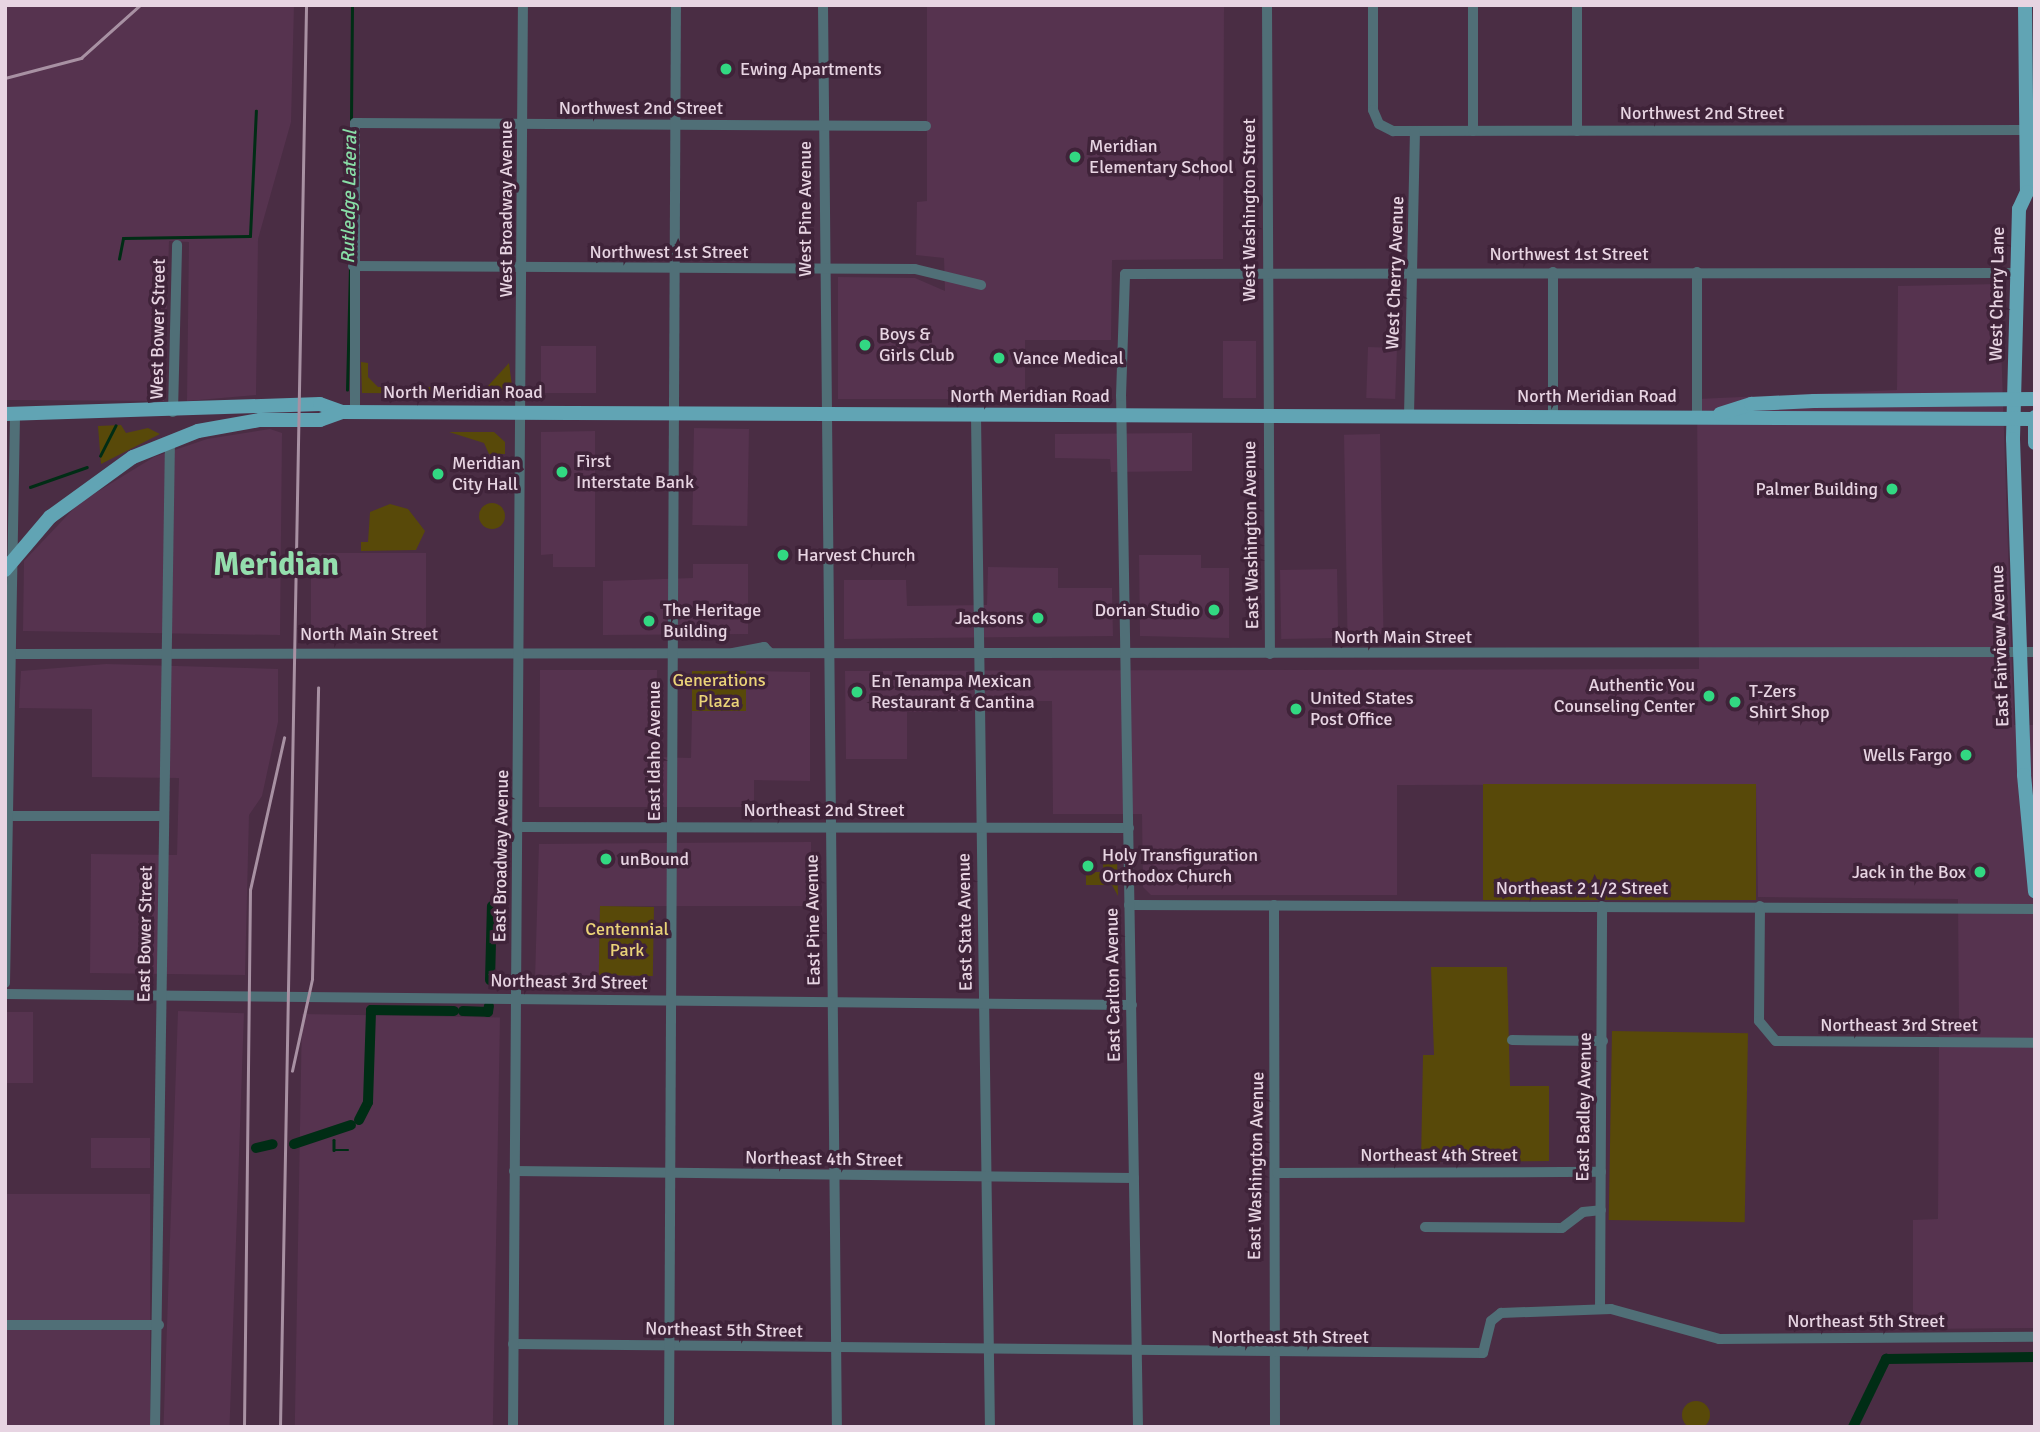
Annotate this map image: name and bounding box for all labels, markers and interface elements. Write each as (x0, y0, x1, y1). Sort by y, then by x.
place label: Ewing Apartments (740, 58, 882, 80)
marker: Ewing Apartments (718, 61, 734, 77)
street label: Northwest 2nd Street (559, 97, 723, 119)
street label: Northwest 2nd Street (1620, 102, 1784, 124)
street label: West Washington Street (1238, 118, 1260, 302)
street label: West Broadway Avenue (495, 121, 517, 297)
water label: Rutledge Lateral (337, 130, 363, 264)
place label: Meridian Elementary School (1089, 136, 1234, 178)
street label: West Pine Avenue (794, 141, 816, 277)
marker: Meridian Elementary School (1067, 149, 1083, 165)
street label: West Cherry Avenue (1382, 196, 1408, 350)
street label: West Cherry Lane (1985, 226, 2009, 362)
street label: Northwest 1st Street (589, 241, 749, 263)
street label: Northwest 1st Street (1489, 243, 1649, 265)
street label: West Bower Street (146, 258, 170, 400)
place label: Boys & Girls Club (879, 324, 954, 366)
marker: Boys & Girls Club (857, 337, 873, 353)
place label: Vance Medical (1013, 347, 1124, 369)
marker: Vance Medical (991, 350, 1007, 366)
street label: North Meridian Road (383, 381, 543, 403)
street label: North Meridian Road (950, 385, 1110, 407)
street label: North Meridian Road (1517, 385, 1677, 407)
street label: East Washington Avenue (1239, 441, 1263, 629)
place label: First Interstate Bank (576, 451, 694, 494)
place label: Meridian City Hall (452, 453, 521, 496)
marker: First Interstate Bank (554, 464, 570, 480)
marker: Meridian City Hall (430, 466, 446, 482)
place label: Palmer Building (1755, 478, 1878, 500)
marker: Palmer Building (1884, 481, 1900, 497)
place label: Harvest Church (797, 544, 916, 566)
district label: Meridian (213, 546, 339, 584)
marker: Harvest Church (775, 547, 791, 563)
street label: East Fairview Avenue (1986, 565, 2014, 727)
place label: Dorian Studio (1094, 599, 1200, 621)
place label: The Heritage Building (663, 600, 761, 642)
marker: Dorian Studio (1206, 602, 1222, 618)
place label: Jacksons (955, 607, 1024, 629)
marker: Jacksons (1030, 610, 1046, 626)
marker: The Heritage Building (641, 613, 657, 629)
street label: North Main Street (300, 623, 438, 645)
street label: North Main Street (1334, 626, 1472, 648)
park label: Generations Plaza (672, 670, 766, 712)
place label: En Tenampa Mexican Restaurant & Cantina (871, 671, 1035, 714)
place label: Authentic You Counseling Center (1554, 675, 1695, 718)
street label: East Idaho Avenue (643, 681, 665, 821)
place label: T-Zers Shirt Shop (1749, 681, 1830, 724)
marker: En Tenampa Mexican Restaurant & Cantina (849, 684, 865, 700)
place label: United States Post Office (1310, 688, 1414, 730)
marker: Authentic You Counseling Center (1701, 688, 1717, 704)
marker: T-Zers Shirt Shop (1727, 694, 1743, 710)
marker: United States Post Office (1288, 701, 1304, 717)
place label: Wells Fargo (1863, 744, 1952, 766)
marker: Wells Fargo (1958, 747, 1974, 763)
street label: East Broadway Avenue (489, 770, 513, 942)
street label: Northeast 2nd Street (744, 799, 904, 821)
place label: Holy Transfiguration Orthodox Church (1102, 845, 1258, 888)
place label: unBound (620, 848, 689, 870)
marker: unBound (598, 851, 614, 867)
street label: East State Avenue (953, 853, 977, 991)
street label: East Pine Avenue (801, 854, 825, 986)
marker: Holy Transfiguration Orthodox Church (1080, 858, 1096, 874)
place label: Jack in the Box (1852, 861, 1966, 883)
marker: Jack in the Box (1972, 864, 1988, 880)
street label: East Bower Street (133, 865, 157, 1003)
street label: Northeast 2 1/2 Street (1496, 877, 1668, 899)
street label: East Carlton Avenue (1101, 908, 1125, 1062)
park label: Centennial Park (585, 919, 669, 962)
street label: Northeast 3rd Street (490, 970, 648, 994)
street label: Northeast 3rd Street (1820, 1014, 1978, 1036)
street label: East Badley Avenue (1572, 1032, 1596, 1182)
street label: East Washington Avenue (1244, 1072, 1268, 1260)
street label: Northeast 4th Street (1360, 1144, 1518, 1166)
street label: Northeast 4th Street (745, 1147, 903, 1171)
street label: Northeast 5th Street (1787, 1310, 1945, 1332)
street label: Northeast 5th Street (645, 1318, 803, 1342)
street label: Northeast 5th Street (1211, 1326, 1369, 1348)

